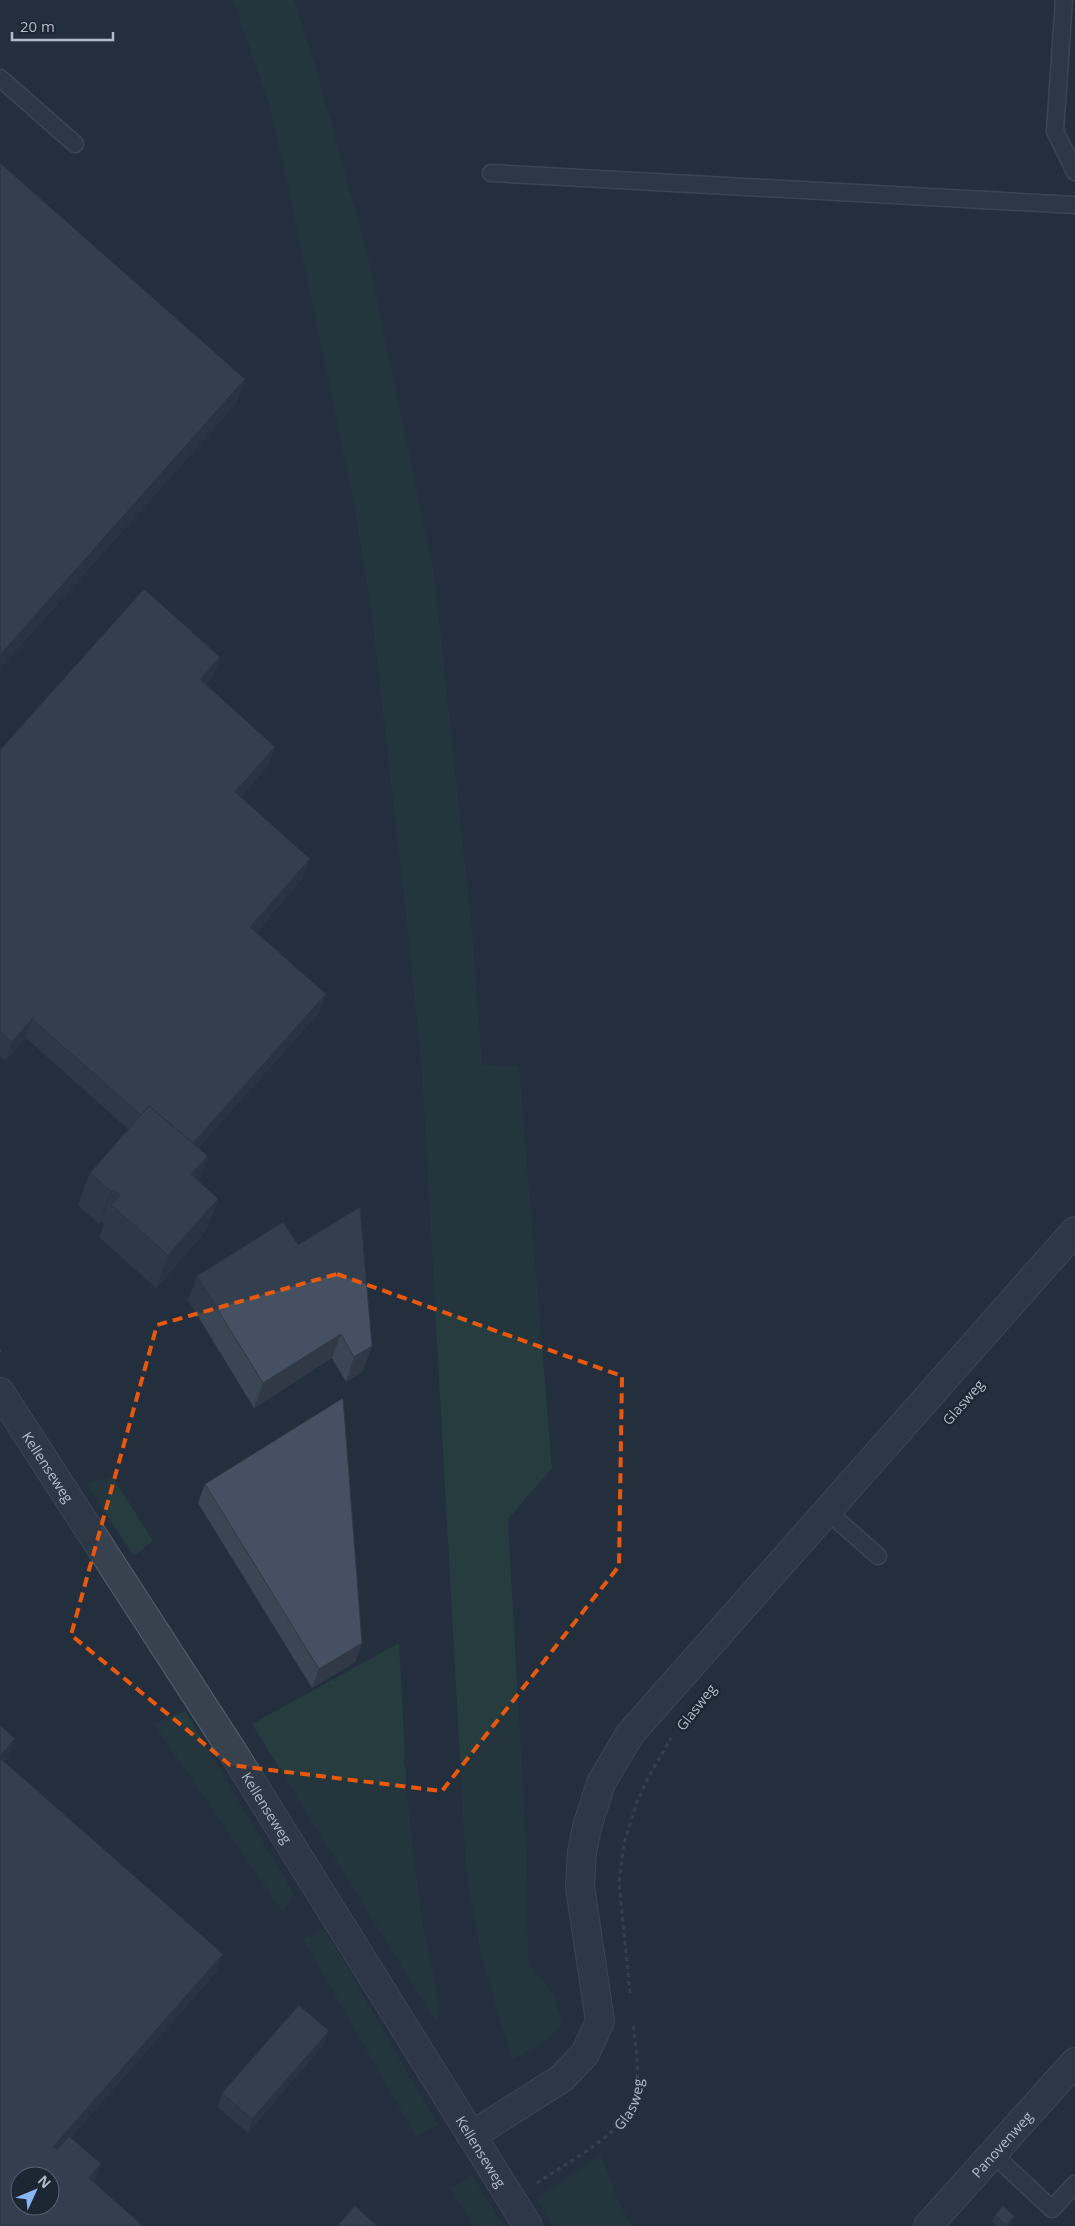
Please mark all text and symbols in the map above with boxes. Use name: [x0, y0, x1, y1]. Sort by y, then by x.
scale bar: [12, 10, 114, 42]
text: 20 m: [20, 16, 55, 36]
street label: Glasweg: [938, 1375, 988, 1429]
street label: Kellenseweg: [18, 1428, 79, 1506]
street label: Glasweg: [672, 1679, 720, 1734]
street label: Kellenseweg: [238, 1768, 297, 1847]
street label: Glasweg: [609, 2078, 647, 2134]
street label: Panovenweg: [967, 2107, 1036, 2181]
street label: Kellenseweg: [452, 2112, 511, 2191]
north arrow: [10, 2166, 60, 2216]
text: N: [34, 2171, 56, 2192]

